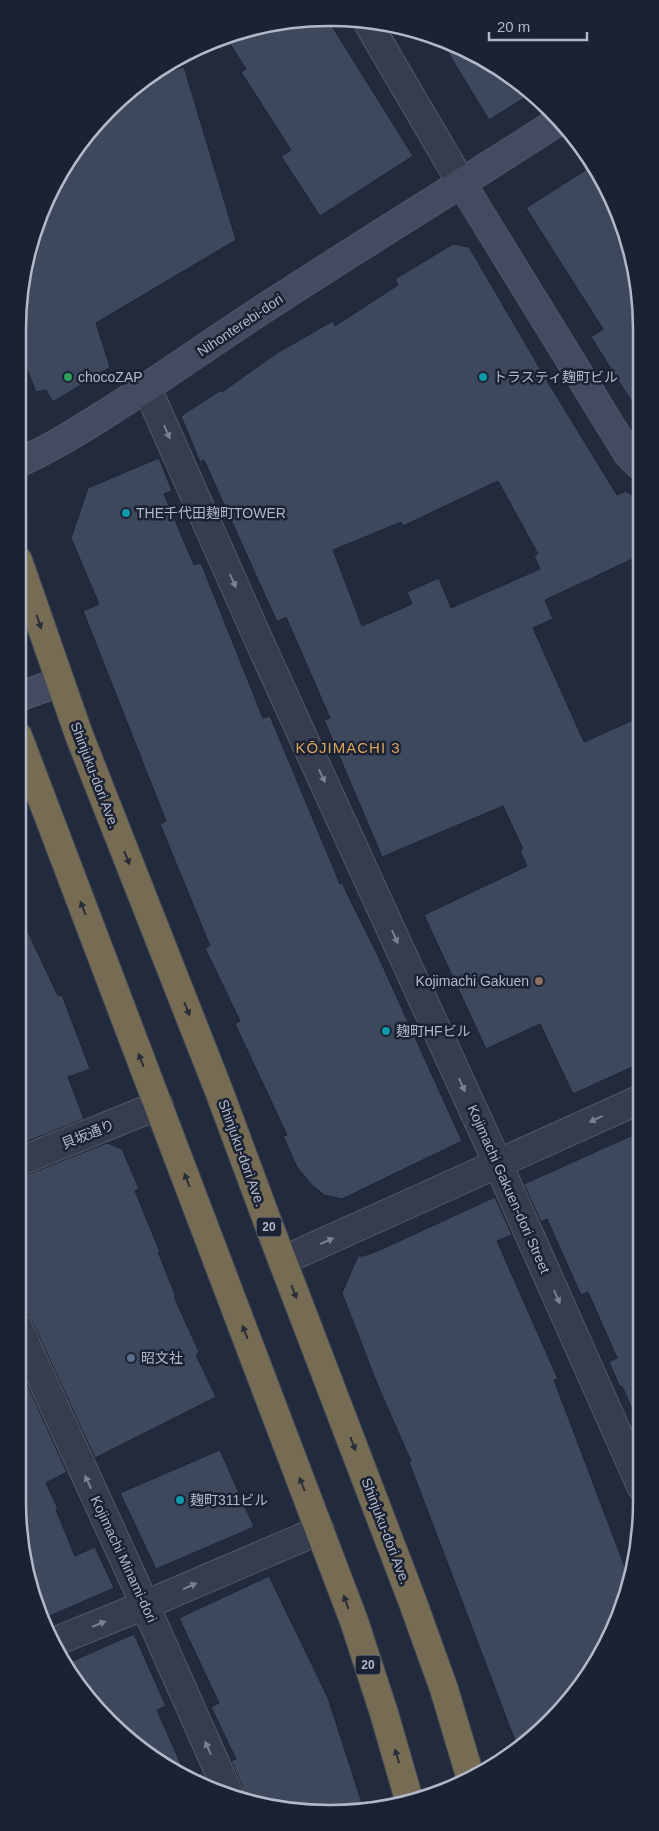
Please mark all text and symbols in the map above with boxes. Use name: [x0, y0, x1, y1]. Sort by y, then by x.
scale bar: [489, 10, 586, 42]
text: 20 m: [497, 18, 530, 35]
street label: Nihonterebi-dori: [194, 291, 286, 359]
place label: chocoZAP: [78, 369, 143, 385]
place label: トラスティ麹町ビル: [493, 369, 618, 385]
marker: chocoZAP: [62, 371, 74, 383]
marker: トラスティ麹町ビル: [477, 371, 489, 383]
one-way arrow: [163, 425, 171, 439]
place label: THE千代田麹町TOWER: [136, 505, 286, 521]
marker: THE千代田麹町TOWER: [120, 507, 132, 519]
one-way arrow: [229, 574, 237, 588]
one-way arrow: [36, 615, 43, 630]
street label: Shinjuku-dori Ave.: [67, 720, 123, 830]
district label: KŌJIMACHI 3: [295, 739, 401, 756]
one-way arrow: [318, 769, 326, 783]
one-way arrow: [124, 851, 132, 865]
one-way arrow: [79, 900, 87, 915]
one-way arrow: [392, 930, 400, 944]
place label: Kojimachi Gakuen: [415, 973, 529, 989]
marker: Kojimachi Gakuen: [533, 975, 545, 987]
one-way arrow: [183, 1002, 191, 1017]
place label: 麹町HFビル: [396, 1023, 471, 1039]
marker: 麹町HFビル: [380, 1025, 392, 1037]
one-way arrow: [137, 1053, 145, 1067]
one-way arrow: [458, 1078, 466, 1092]
street label: Shinjuku-dori Ave.: [215, 1097, 269, 1209]
street label: Kojimachi Gakuen-dori Street: [465, 1102, 554, 1276]
street label: 貝坂通り: [59, 1116, 117, 1152]
one-way arrow: [589, 1116, 603, 1124]
one-way arrow: [183, 1172, 191, 1187]
road number: 20: [256, 1218, 282, 1236]
one-way arrow: [320, 1236, 334, 1244]
one-way arrow: [290, 1285, 298, 1300]
one-way arrow: [553, 1290, 561, 1304]
one-way arrow: [241, 1324, 249, 1339]
place label: 昭文社: [141, 1350, 183, 1366]
marker: 昭文社: [125, 1352, 137, 1364]
one-way arrow: [349, 1437, 357, 1451]
one-way arrow: [84, 1475, 92, 1489]
street label: Shinjuku-dori Ave.: [358, 1476, 414, 1586]
one-way arrow: [298, 1477, 306, 1491]
place label: 麹町311ビル: [190, 1492, 268, 1508]
street label: Kojimachi Minami-dori: [88, 1493, 160, 1625]
marker: 麹町311ビル: [174, 1494, 186, 1506]
one-way arrow: [183, 1581, 197, 1589]
one-way arrow: [342, 1594, 349, 1609]
one-way arrow: [92, 1619, 107, 1627]
road number: 20: [356, 1656, 380, 1674]
one-way arrow: [204, 1741, 212, 1755]
one-way arrow: [392, 1748, 400, 1763]

